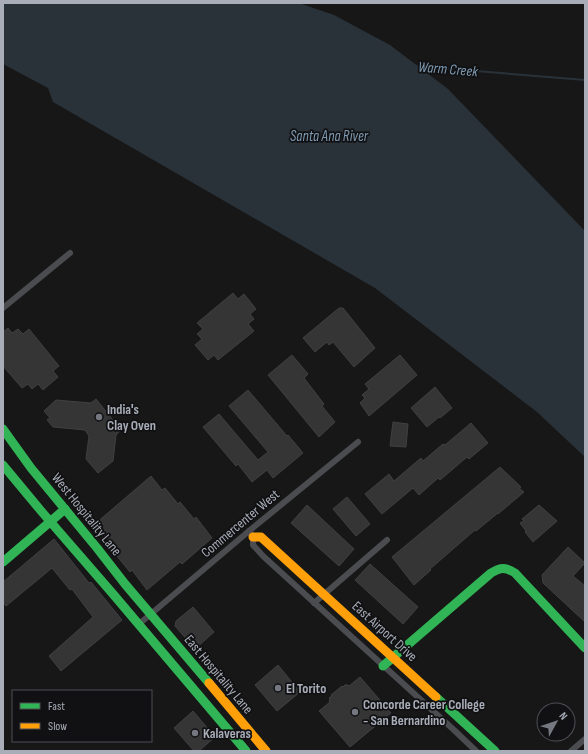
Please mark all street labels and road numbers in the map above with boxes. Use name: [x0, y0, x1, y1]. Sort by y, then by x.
street label: West Hospitality Lane: [48, 469, 125, 559]
street label: Commercenter West: [198, 486, 283, 561]
street label: East Airport Drive: [349, 598, 421, 665]
street label: East Hospitality Lane: [181, 631, 257, 717]

